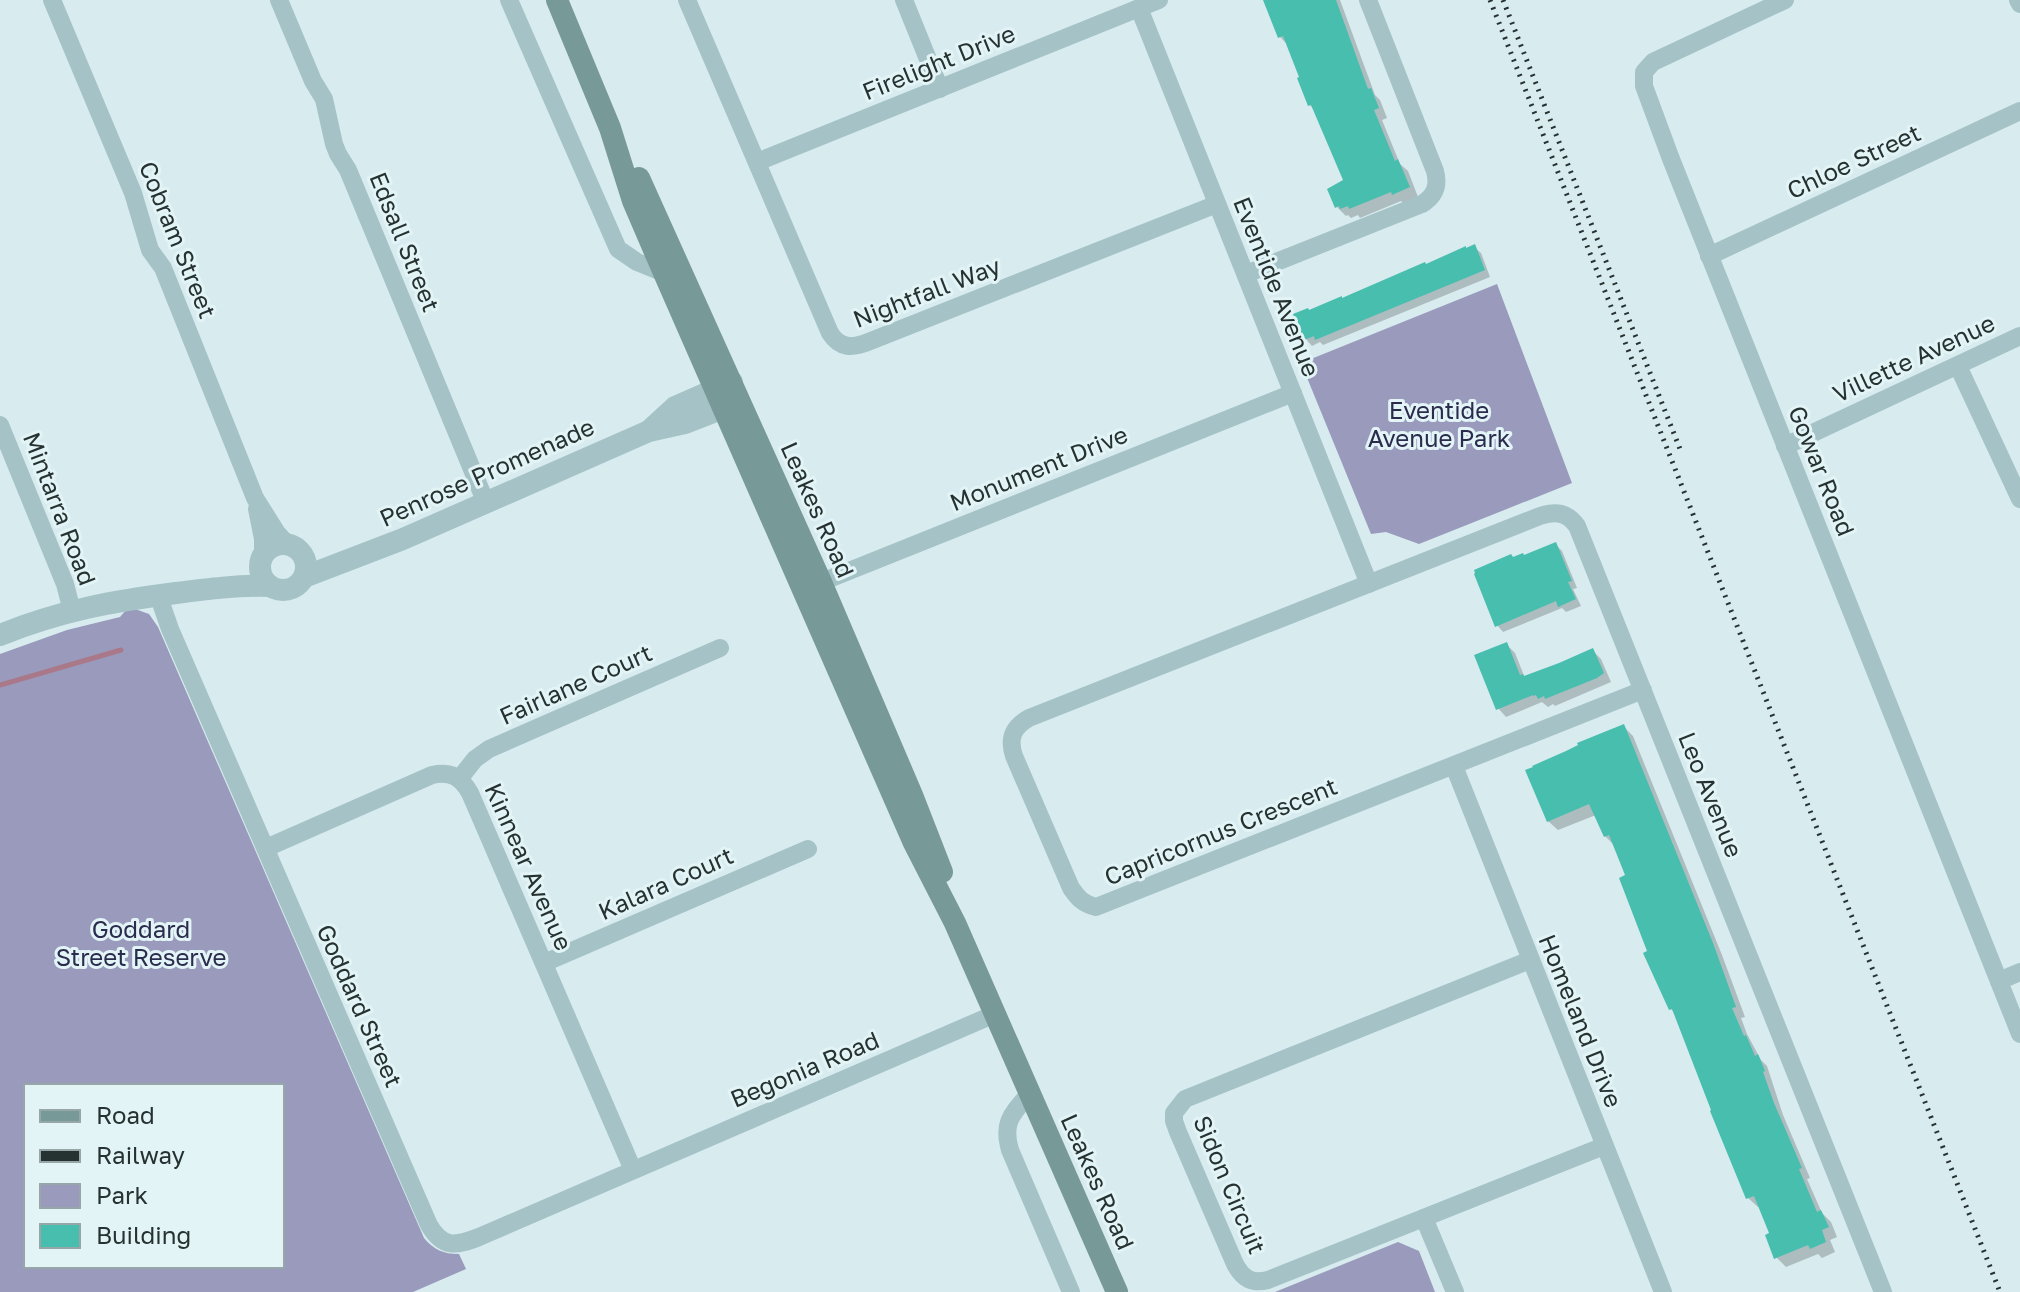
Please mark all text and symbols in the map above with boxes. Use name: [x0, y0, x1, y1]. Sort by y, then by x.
street label: Firelight Drive: [858, 18, 1019, 105]
street label: Chloe Street: [1782, 117, 1925, 204]
street label: Cobram Street: [134, 157, 223, 322]
street label: Edsall Street: [364, 167, 447, 315]
street label: Eventide Avenue: [1228, 192, 1327, 381]
street label: Nightfall Way: [849, 250, 1004, 333]
street label: Villette Avenue: [1828, 307, 1999, 408]
park label: Eventide Avenue Park: [1368, 395, 1510, 452]
street label: Gowar Road: [1783, 401, 1862, 540]
street label: Penrose Promenade: [375, 411, 598, 532]
street label: Monument Drive: [945, 419, 1132, 516]
street label: Mintarra Road: [18, 428, 103, 589]
street label: Leakes Road: [776, 437, 861, 582]
street label: Fairlane Court: [495, 637, 656, 730]
street label: Leo Avenue: [1673, 728, 1750, 861]
street label: Capricornus Crescent: [1100, 771, 1341, 891]
street label: Kinnear Avenue: [480, 778, 579, 955]
street label: Kalara Court: [593, 840, 737, 925]
park label: Goddard Street Reserve: [56, 914, 226, 971]
street label: Goddard Street: [311, 919, 409, 1091]
street label: Homeland Drive: [1533, 930, 1629, 1111]
street label: Begonia Road: [726, 1024, 883, 1113]
legend: [24, 1084, 284, 1268]
text: Road: [96, 1100, 155, 1129]
street label: Leakes Road: [1056, 1109, 1141, 1254]
street label: Sidon Circuit: [1188, 1111, 1272, 1258]
text: Railway: [96, 1140, 185, 1169]
text: Park: [96, 1180, 148, 1209]
text: Building: [96, 1220, 191, 1249]

